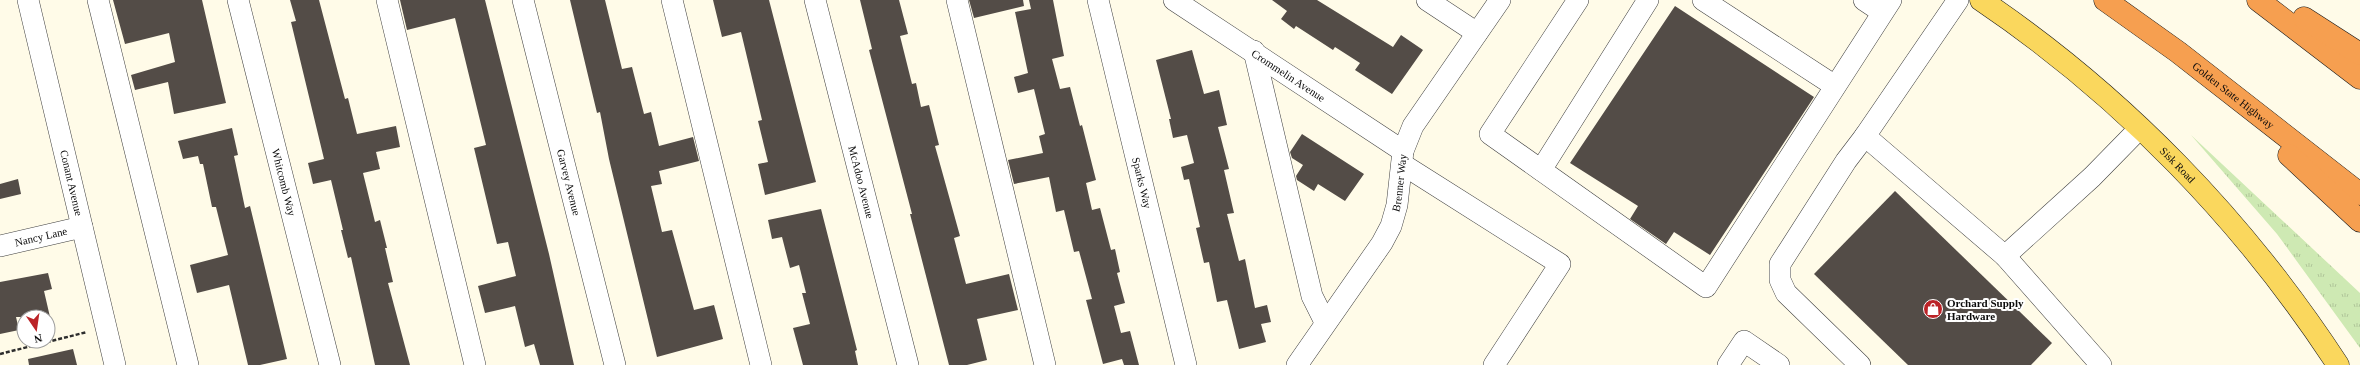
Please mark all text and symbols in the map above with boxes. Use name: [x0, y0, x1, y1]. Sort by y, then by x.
street label: Crommelin Avenue: [1249, 47, 1328, 104]
street label: Golden State Highway: [2190, 60, 2277, 131]
street label: McAdoo Avenue: [846, 145, 876, 220]
street label: Sisk Road: [2158, 145, 2198, 185]
street label: Whitcomb Way: [270, 147, 298, 218]
street label: Garvey Avenue: [555, 148, 583, 217]
street label: Conant Avenue: [58, 149, 85, 217]
street label: Brenner Way: [1389, 153, 1409, 213]
street label: Sparks Way: [1130, 156, 1154, 210]
street label: Nancy Lane: [14, 225, 68, 248]
place label: Orchard Supply Hardware: [1947, 297, 2024, 322]
shop icon: Orchard Supply Hardware: [1922, 298, 1944, 320]
north arrow: [16, 309, 56, 349]
text: N: [33, 332, 43, 345]

